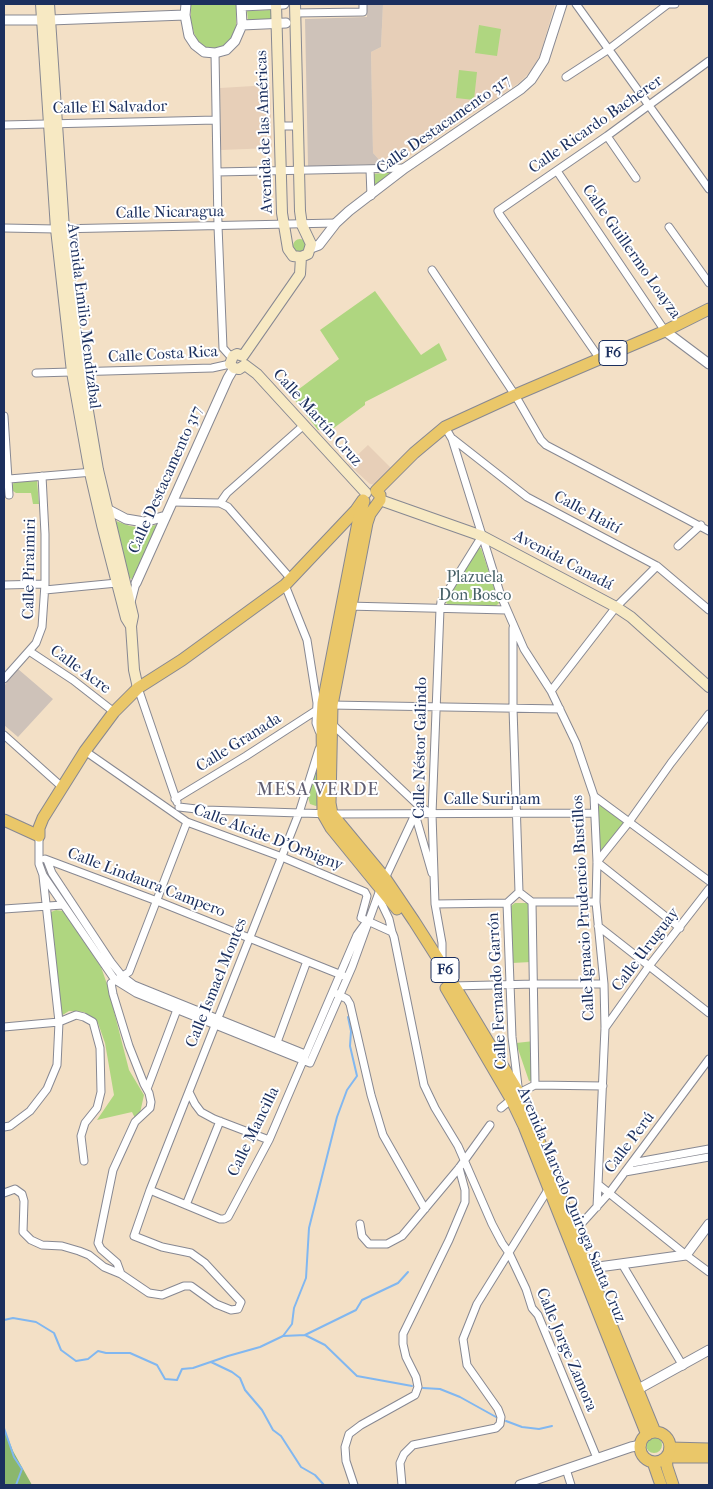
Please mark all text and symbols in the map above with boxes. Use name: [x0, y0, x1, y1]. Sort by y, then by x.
street label: Avenida de las Américas: [253, 50, 277, 214]
street label: Calle Destacamento 317: [373, 71, 515, 179]
street label: Calle Ricardo Bacherer: [525, 72, 667, 178]
street label: Calle El Salvador: [53, 97, 167, 119]
street label: Calle Guillermo Loayza: [577, 181, 685, 323]
street label: Calle Nicaragua: [115, 202, 225, 224]
street label: Avenida Emilio Mendizábal: [62, 222, 104, 410]
road number: F6: [599, 340, 627, 366]
street label: Calle Costa Rica: [107, 343, 219, 367]
street label: Calle Martín Cruz: [268, 365, 366, 471]
street label: Calle Destacamento 317: [125, 403, 207, 557]
street label: Calle Haití: [550, 487, 624, 539]
street label: Calle Piraimiri: [20, 518, 40, 620]
street label: Avenida Canadá: [510, 527, 616, 595]
park label: Plazuela Don Bosco: [439, 568, 511, 606]
street label: Calle Acre: [46, 642, 114, 698]
street label: Calle Néstor Galindo: [410, 677, 432, 819]
street label: Calle Granada: [193, 709, 285, 777]
district label: MESA VERDE: [255, 780, 381, 802]
street label: Calle Surinam: [443, 790, 541, 810]
street label: Calle Ignacio Prudencio Bustillos: [568, 795, 600, 1021]
street label: Calle Alcide D'Orbigny: [190, 801, 346, 875]
street label: Calle Lindaura Campero: [64, 844, 228, 922]
street label: Calle Uruguay: [608, 904, 684, 996]
street label: Calle Fernando Garrón: [484, 912, 512, 1070]
street label: Calle Ismael Montes: [182, 915, 252, 1051]
road number: F6: [431, 958, 459, 982]
street label: Calle Mancilla: [224, 1084, 284, 1180]
street label: Avenida Marcelo Quiroga Santa Cruz: [513, 1084, 629, 1326]
street label: Calle Perú: [601, 1109, 659, 1177]
street label: Calle Jorge Zamora: [531, 1285, 601, 1415]

